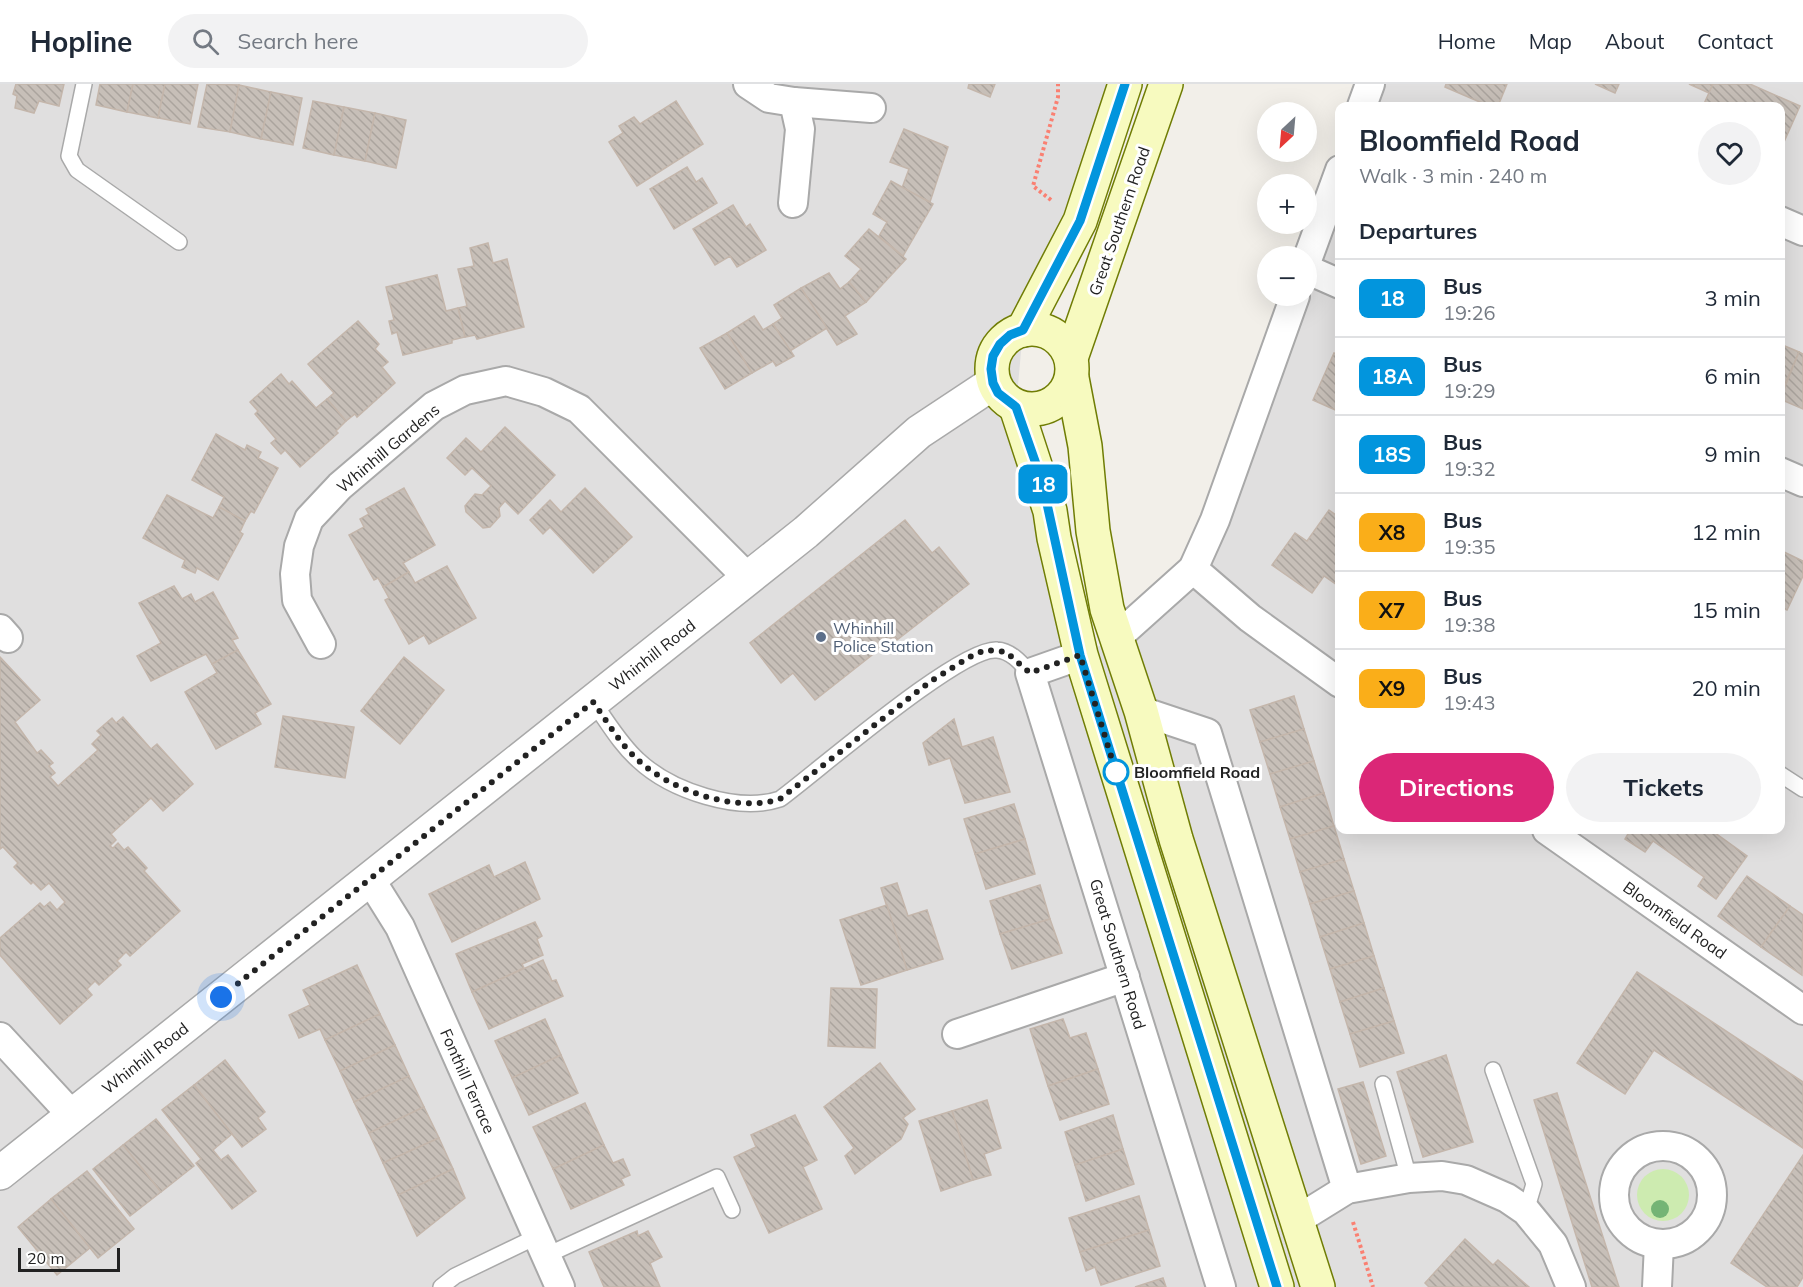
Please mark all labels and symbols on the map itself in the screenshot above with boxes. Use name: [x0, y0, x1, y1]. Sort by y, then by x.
north arrow: [1257, 102, 1317, 162]
street label: Great Southern Road: [1084, 144, 1154, 298]
street label: Whinhill Gardens: [333, 399, 443, 497]
line badge: 18: [1016, 464, 1070, 504]
street label: Whinhill Road: [605, 615, 699, 695]
place label: Whinhill Police Station: [833, 618, 934, 656]
marker: Whinhill Police Station: [814, 630, 828, 644]
marker: Bloomfield Road: [1103, 759, 1129, 785]
place label: Bloomfield Road: [1134, 762, 1260, 782]
street label: Great Southern Road: [1086, 876, 1150, 1032]
street label: Bloomfield Road: [1619, 877, 1731, 963]
your location: [206, 982, 236, 1012]
street label: Whinhill Road: [98, 1018, 192, 1098]
street label: Fonthill Terrace: [436, 1026, 500, 1136]
scale bar: [18, 1245, 120, 1272]

